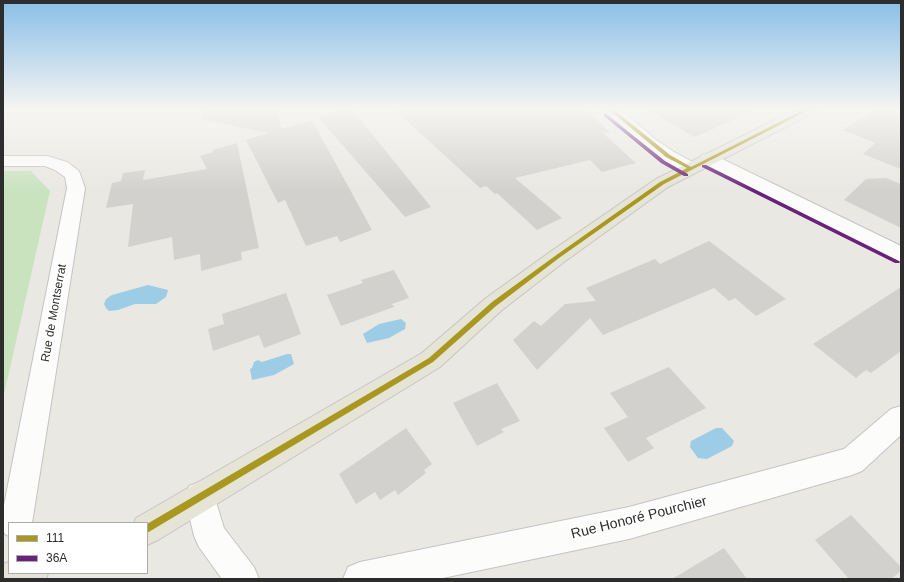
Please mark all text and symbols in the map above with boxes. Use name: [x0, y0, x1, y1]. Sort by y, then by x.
street label: Rue de Montserrat: [38, 263, 70, 363]
street label: Rue Honoré Pourchier: [569, 493, 709, 543]
legend: [8, 522, 148, 574]
text: 111: [46, 531, 64, 545]
text: 36A: [46, 551, 67, 565]

